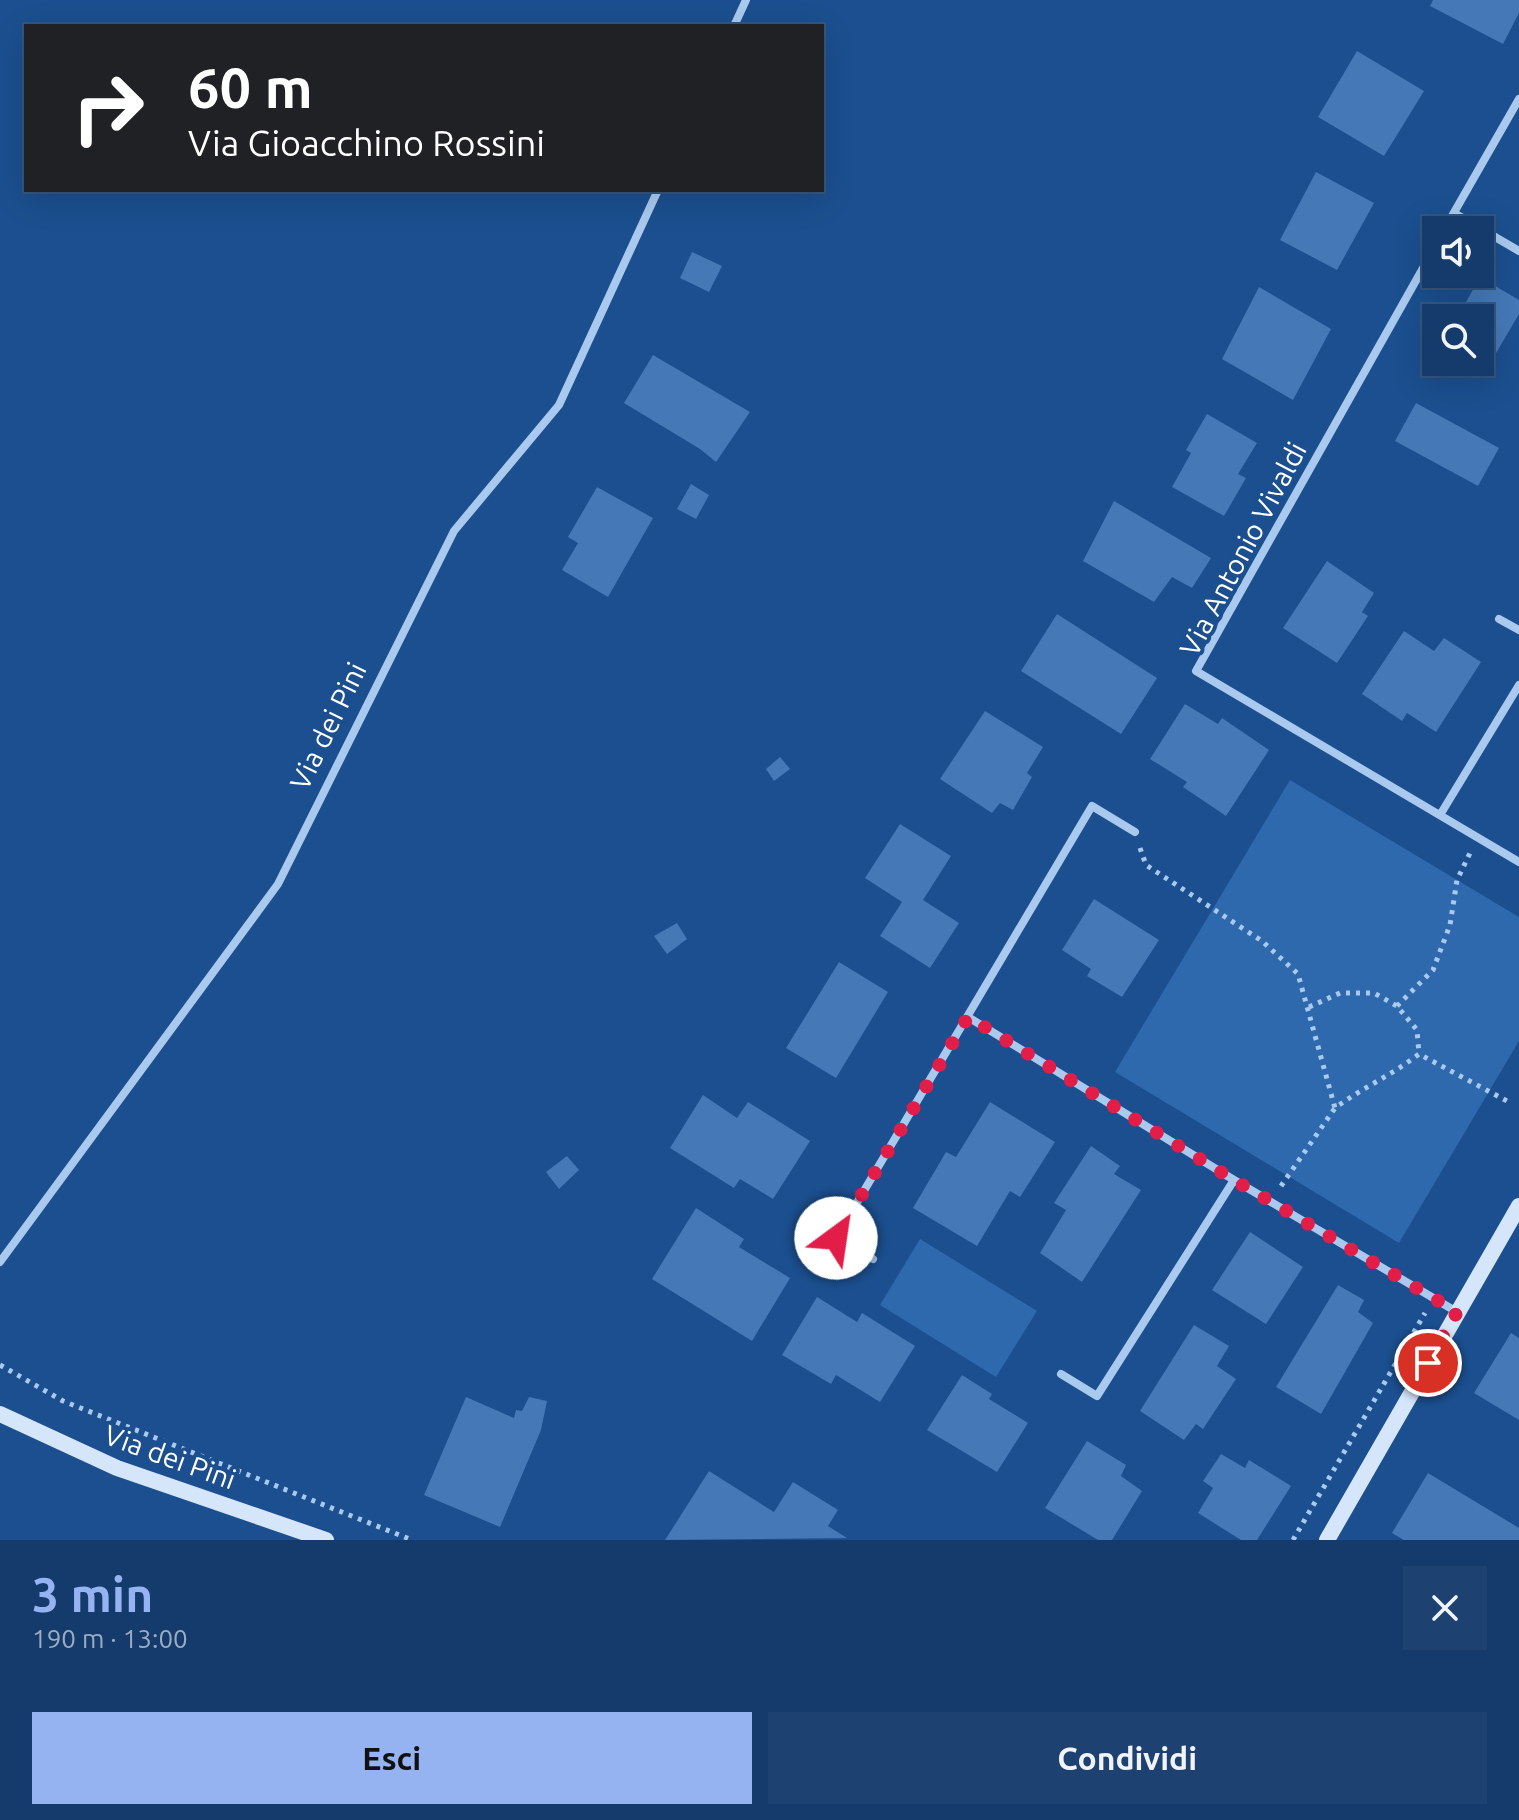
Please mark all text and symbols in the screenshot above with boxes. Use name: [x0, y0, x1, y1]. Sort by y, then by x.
icon: right: [56, 56, 160, 160]
text: 60 m: [188, 56, 313, 119]
text: Via Gioacchino Rossini: [188, 122, 545, 163]
map controls: [1422, 216, 1494, 376]
button: sound: [1422, 216, 1494, 288]
button: search: [1422, 304, 1494, 376]
street label: Via Antonio Vivaldi: [1173, 437, 1312, 661]
street label: Via dei Pini: [283, 657, 372, 794]
position arrow: [794, 1196, 878, 1280]
pin: [1394, 1329, 1462, 1397]
icon: arrive: [1406, 1341, 1450, 1385]
street label: Via dei Pini: [100, 1418, 240, 1495]
button: close: [1403, 1566, 1487, 1650]
text: 3 min: [32, 1567, 153, 1621]
text: 190 m · 13:00: [32, 1624, 188, 1653]
button: Esci: [32, 1712, 752, 1804]
button: Condividi: [768, 1712, 1487, 1804]

